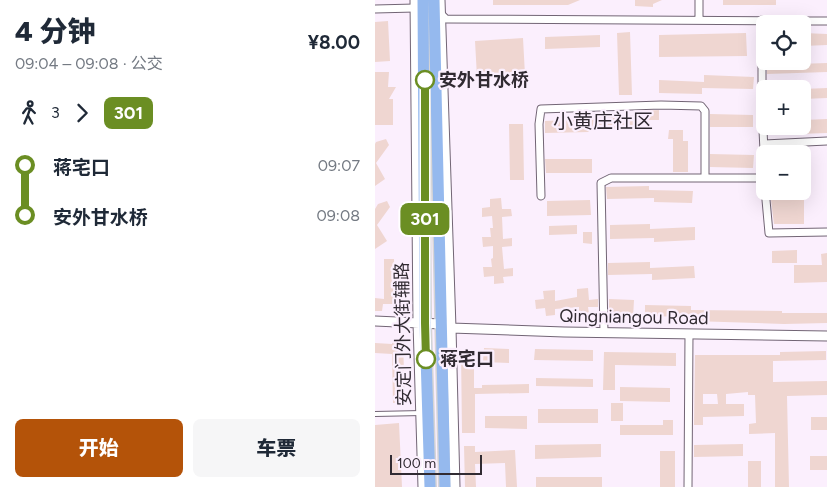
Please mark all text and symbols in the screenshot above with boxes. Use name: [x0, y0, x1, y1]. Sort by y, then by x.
text: 4 分钟: [15, 14, 95, 48]
map controls: [756, 15, 811, 200]
button: locate: [756, 15, 811, 70]
text: ¥8.00: [308, 31, 360, 54]
text: 09:04 – 09:08 · 公交: [15, 54, 163, 73]
place label: 安外甘水桥: [439, 69, 529, 91]
marker: 安外甘水桥: [415, 70, 435, 90]
button: +: [756, 80, 811, 135]
icon: walk: [15, 99, 43, 127]
icon: forward: [68, 99, 96, 127]
text: 301: [114, 102, 143, 124]
text: 3: [51, 103, 60, 122]
district label: 小黄庄社区: [553, 109, 653, 133]
button: −: [756, 145, 811, 200]
text: 蒋宅口: [53, 156, 110, 179]
text: 09:07: [318, 156, 360, 175]
line badge: 301: [396, 203, 454, 235]
text: 安外甘水桥: [53, 206, 148, 229]
text: 09:08: [317, 206, 360, 225]
text: 301: [410, 208, 440, 230]
street label: 安定门外大街辅路: [391, 262, 415, 406]
street label: Qingniangou Road: [559, 305, 709, 329]
place label: 蒋宅口: [440, 348, 494, 370]
marker: 蒋宅口: [416, 349, 436, 369]
button: 开始: [15, 419, 183, 477]
button: 车票: [193, 419, 360, 477]
scale bar: [390, 452, 483, 475]
text: 100 m: [397, 455, 436, 472]

